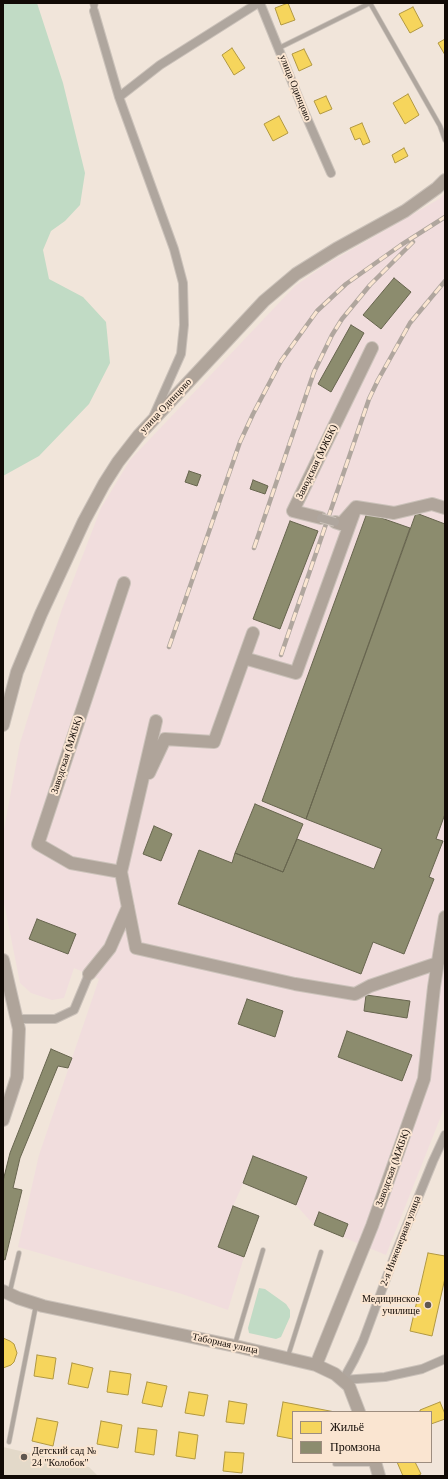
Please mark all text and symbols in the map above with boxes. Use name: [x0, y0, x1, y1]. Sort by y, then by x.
street label: улица Одинцово: [276, 53, 314, 123]
street label: улица Одинцово: [138, 376, 194, 436]
street label: Заводская (МЖБК): [294, 423, 340, 501]
street label: Заводская (МЖБК): [49, 714, 85, 796]
street label: Заводская (МЖБК): [373, 1128, 413, 1208]
street label: 2-я Инженерная улица: [378, 1194, 424, 1288]
place label: Медицинское училище: [362, 1293, 420, 1316]
marker: Медицинское училище: [423, 1300, 433, 1310]
street label: Таборная улица: [191, 1331, 259, 1357]
legend: [292, 1411, 432, 1463]
text: Жильё: [330, 1420, 364, 1434]
text: Промзона: [330, 1440, 380, 1454]
place label: Детский сад № 24 "Колобок": [32, 1445, 97, 1468]
marker: Детский сад № 24 "Колобок": [19, 1452, 29, 1462]

